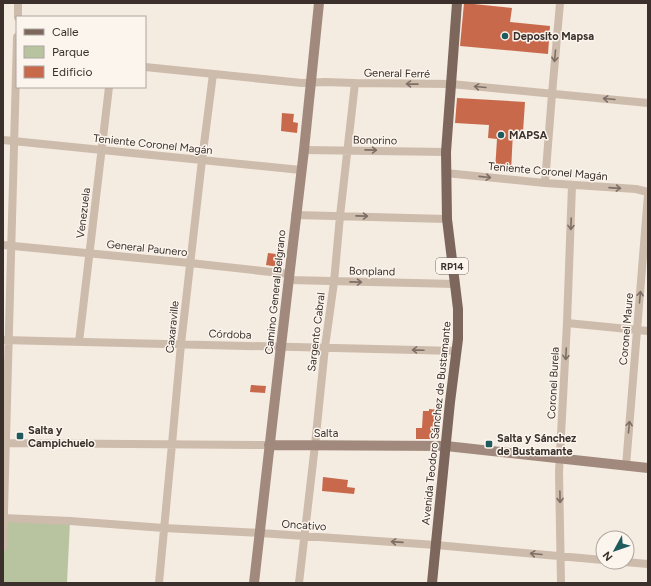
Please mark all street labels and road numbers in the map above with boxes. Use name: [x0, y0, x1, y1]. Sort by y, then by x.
street label: General Ferré: [364, 66, 430, 81]
street label: Teniente Coronel Magán: [93, 132, 213, 157]
street label: Bonorino: [353, 134, 397, 147]
street label: Teniente Coronel Magán: [488, 160, 608, 183]
street label: Venezuela: [74, 187, 93, 239]
street label: Camino General Belgrano: [262, 229, 289, 355]
street label: General Paunero: [106, 238, 188, 259]
road number: RP14: [436, 258, 468, 274]
street label: Bonpland: [349, 265, 395, 278]
street label: Sargento Cabral: [305, 292, 328, 372]
street label: Coronel Maure: [617, 292, 636, 366]
street label: Caxaraville: [163, 300, 182, 354]
street label: Avenida Teodoro Sánchez de Bustamante: [419, 321, 454, 525]
street label: Córdoba: [208, 327, 252, 342]
street label: Coronel Burela: [545, 347, 562, 419]
street label: Salta: [314, 427, 338, 440]
street label: Oncativo: [281, 517, 327, 534]

